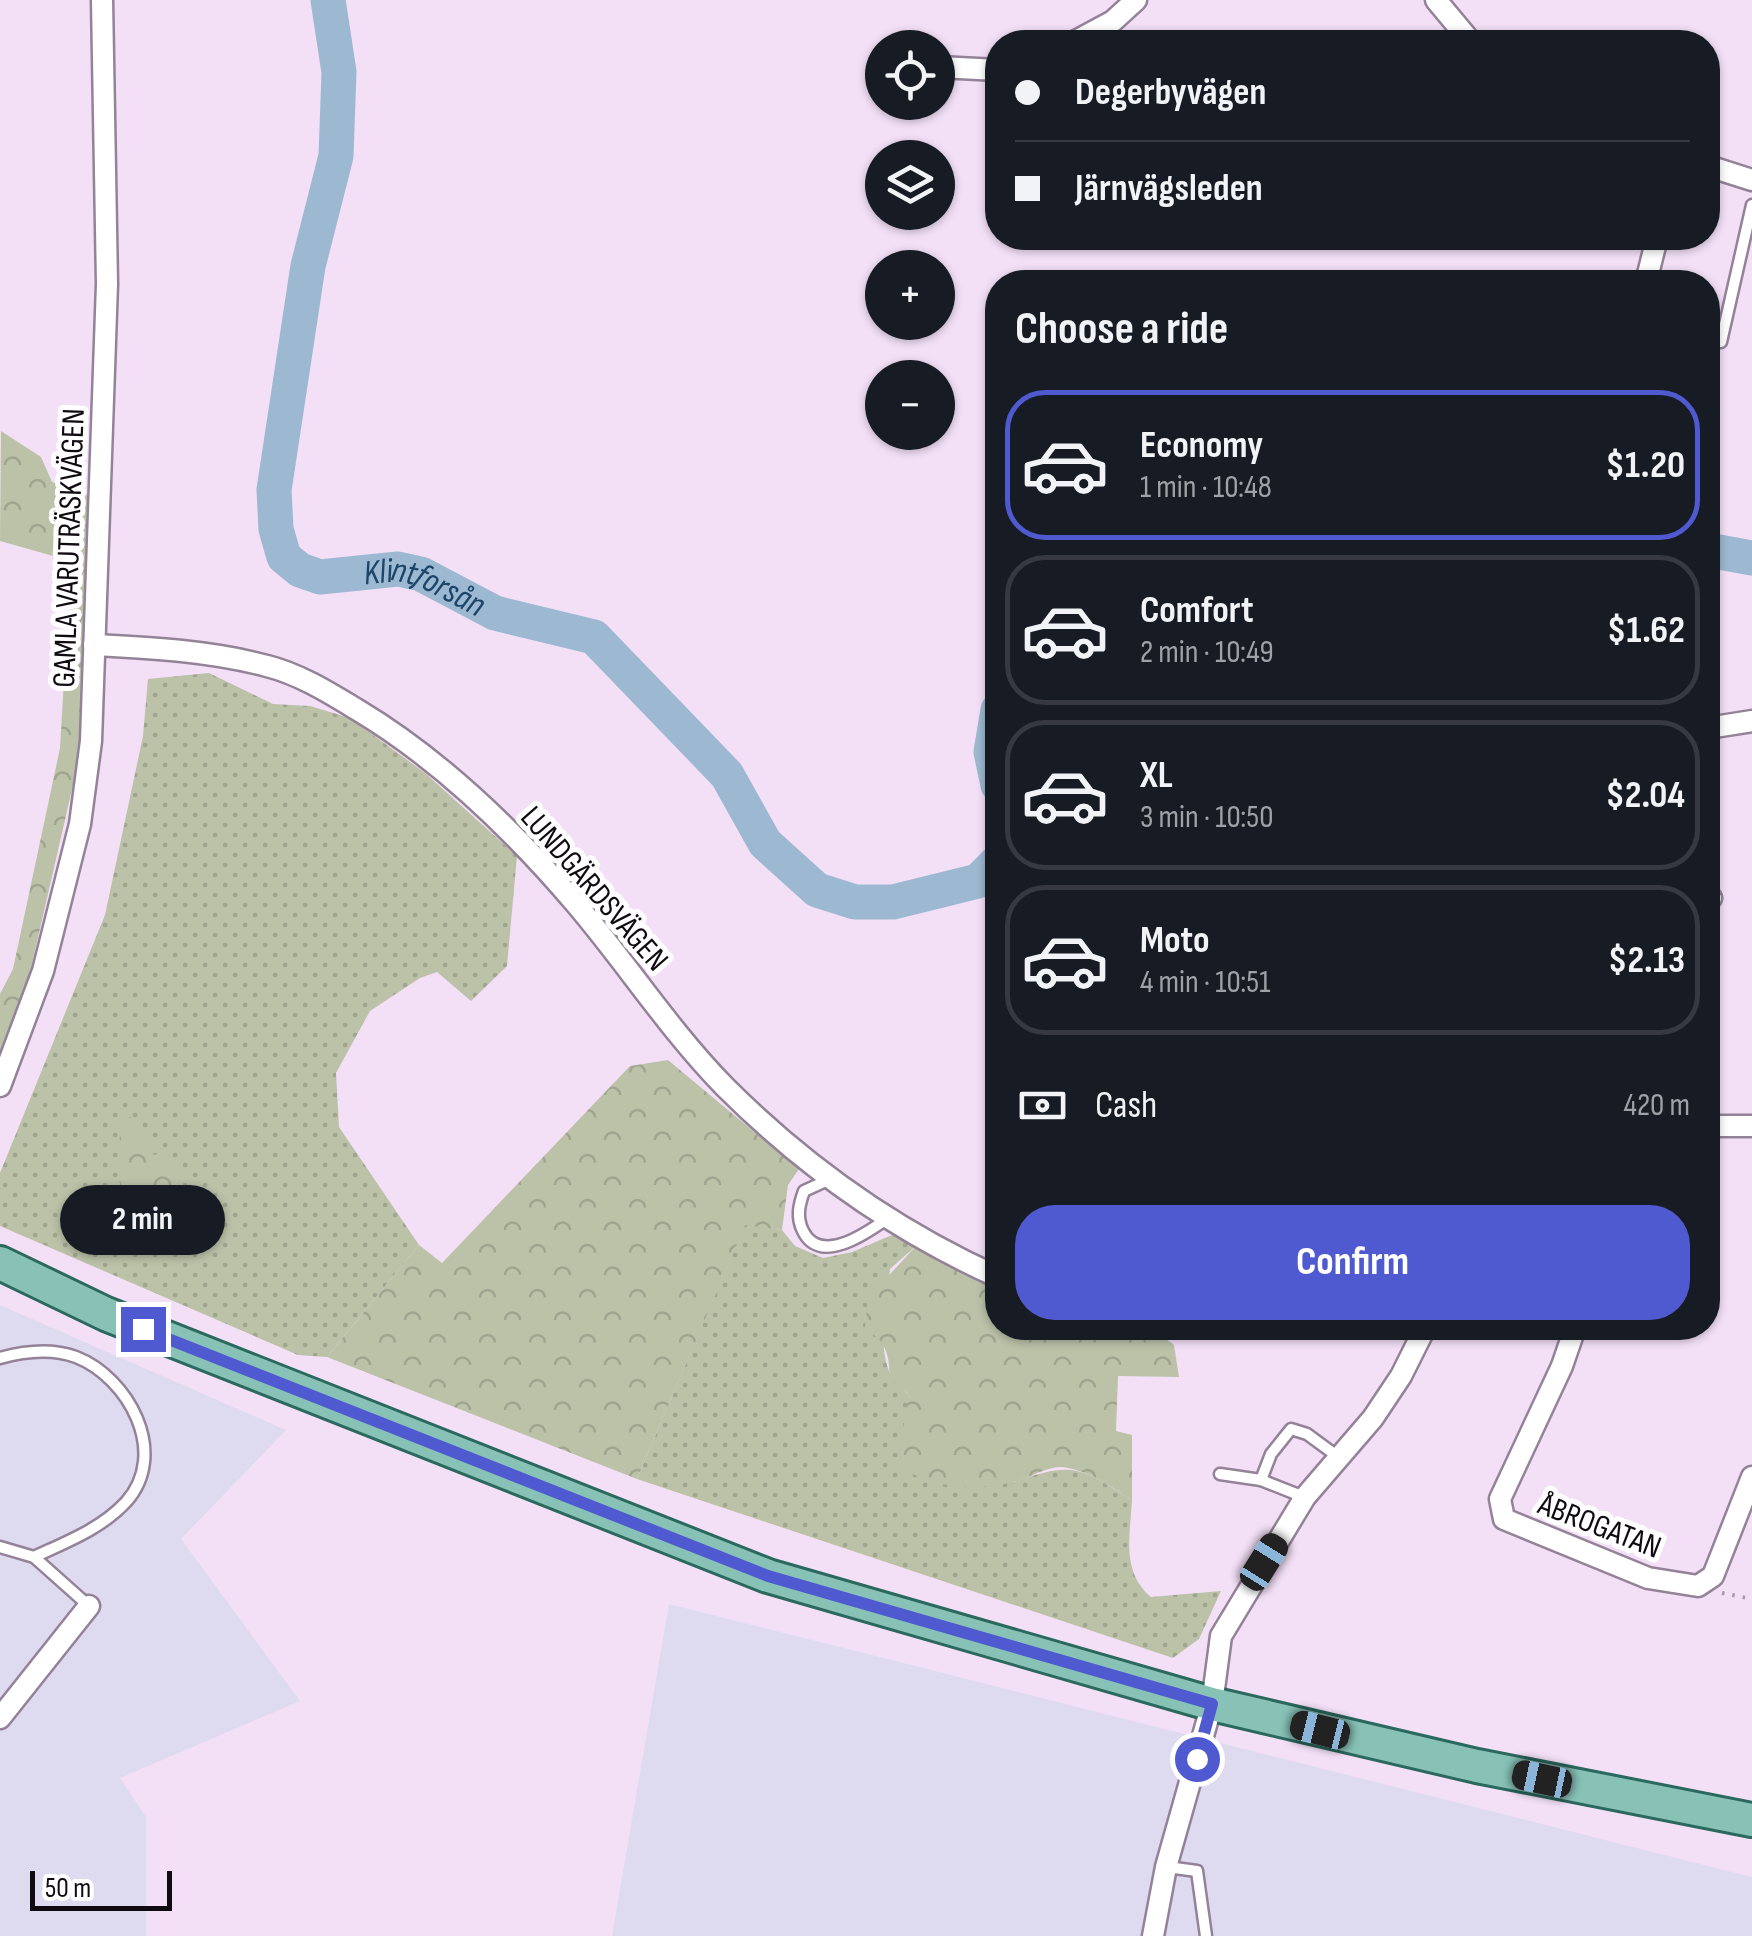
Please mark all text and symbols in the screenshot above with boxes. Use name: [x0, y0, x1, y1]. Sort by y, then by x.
map controls: [865, 30, 955, 450]
button: locate: [865, 30, 955, 120]
text: Degerbyvägen: [1075, 70, 1266, 115]
button: layers: [865, 140, 955, 230]
text: Järnvägsleden: [1075, 166, 1263, 211]
button: +: [865, 250, 955, 340]
text: Choose a ride: [1015, 302, 1228, 357]
button: −: [865, 360, 955, 450]
street label: GAMLA VARUTRÄSKVÄGEN: [45, 408, 94, 688]
icon: car: [1020, 420, 1110, 510]
text: Economy: [1140, 423, 1263, 468]
text: $1.20: [1606, 443, 1685, 488]
text: 1 min · 10:48: [1140, 468, 1272, 507]
water label: Klintforsån: [361, 548, 493, 627]
icon: car: [1020, 585, 1110, 675]
text: Comfort: [1140, 588, 1254, 633]
text: $1.62: [1607, 608, 1685, 653]
text: 2 min · 10:49: [1140, 633, 1274, 672]
icon: car: [1020, 750, 1110, 840]
text: XL: [1140, 753, 1173, 798]
text: $2.04: [1605, 773, 1685, 818]
text: 3 min · 10:50: [1140, 798, 1273, 837]
street label: LUNDGÄRDSVÄGEN: [512, 799, 676, 979]
icon: car: [1020, 915, 1110, 1005]
text: Moto: [1140, 918, 1210, 963]
text: $2.13: [1608, 938, 1685, 983]
text: 4 min · 10:51: [1140, 963, 1270, 1002]
icon: cash: [1015, 1078, 1070, 1133]
text: Cash: [1095, 1083, 1157, 1128]
text: 420 m: [1623, 1086, 1690, 1125]
callout: 2 min: [61, 1184, 226, 1254]
text: 2 min: [112, 1200, 173, 1239]
button: Confirm: [1015, 1205, 1690, 1320]
route end: [121, 1307, 166, 1352]
street label: ÅBROGATAN: [1532, 1485, 1666, 1568]
car: [1235, 1529, 1293, 1595]
car: [1287, 1708, 1353, 1752]
route start: [1175, 1737, 1220, 1782]
car: [1510, 1758, 1574, 1800]
scale bar: [30, 1866, 172, 1910]
text: 50 m: [45, 1872, 91, 1905]

